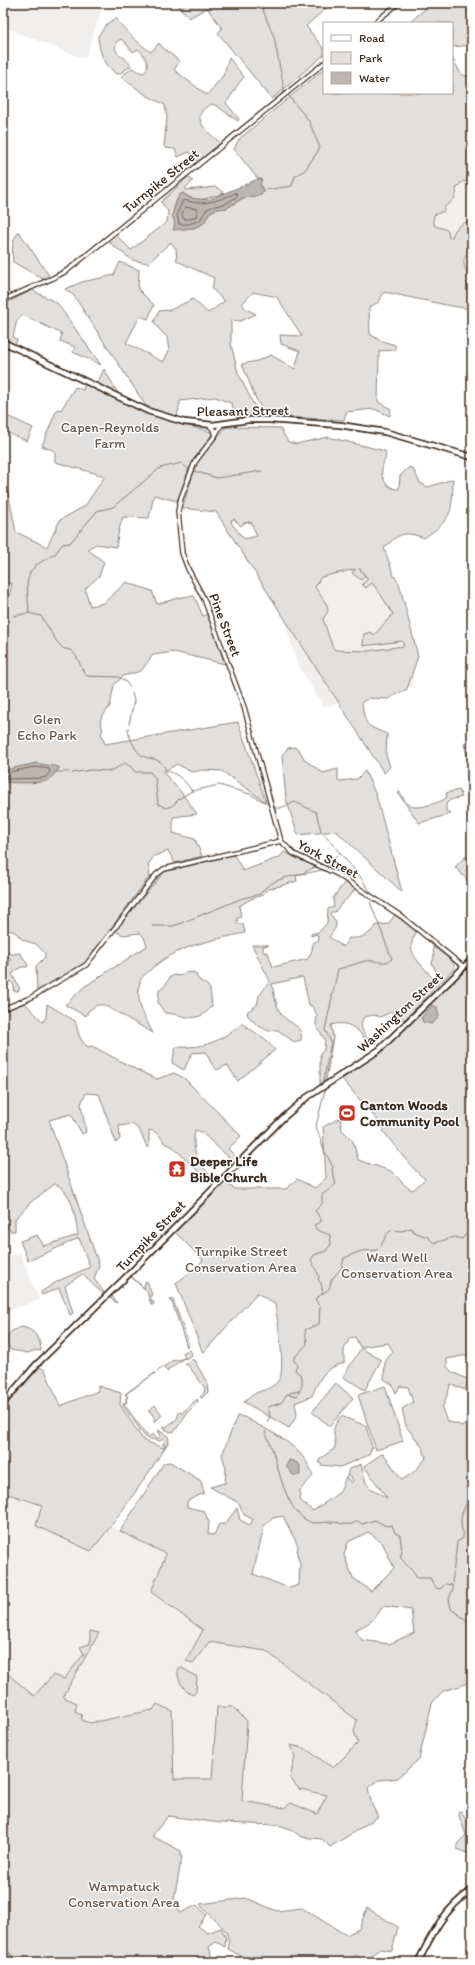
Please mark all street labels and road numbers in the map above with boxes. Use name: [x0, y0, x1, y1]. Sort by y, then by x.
street label: Turnpike Street: [120, 145, 202, 217]
street label: Pleasant Street: [197, 402, 289, 420]
street label: Pine Street: [205, 591, 245, 659]
street label: York Street: [294, 836, 362, 882]
street label: Washington Street: [354, 968, 446, 1056]
street label: Turnpike Street: [113, 1197, 189, 1275]

